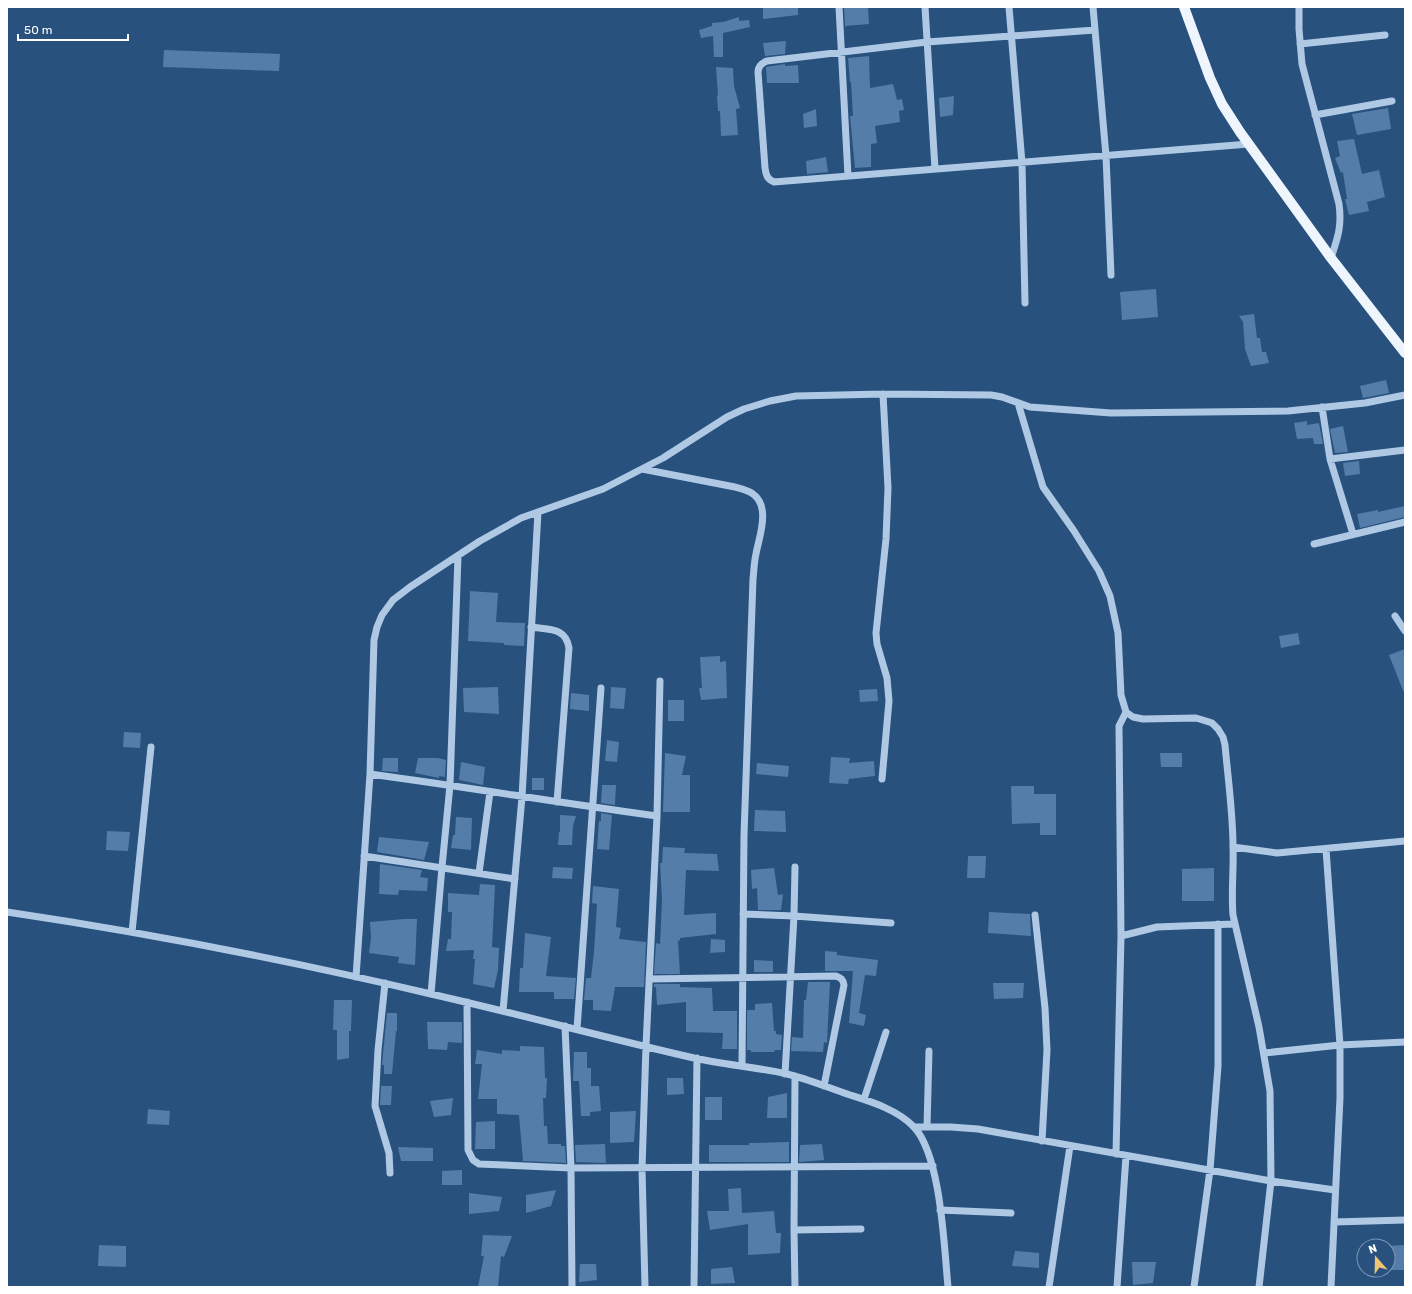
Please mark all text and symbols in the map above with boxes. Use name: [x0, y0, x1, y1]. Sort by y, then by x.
scale bar: [18, 16, 128, 42]
text: 50 m: [24, 23, 52, 37]
north arrow: [1356, 1238, 1396, 1278]
text: N: [1367, 1242, 1379, 1257]

